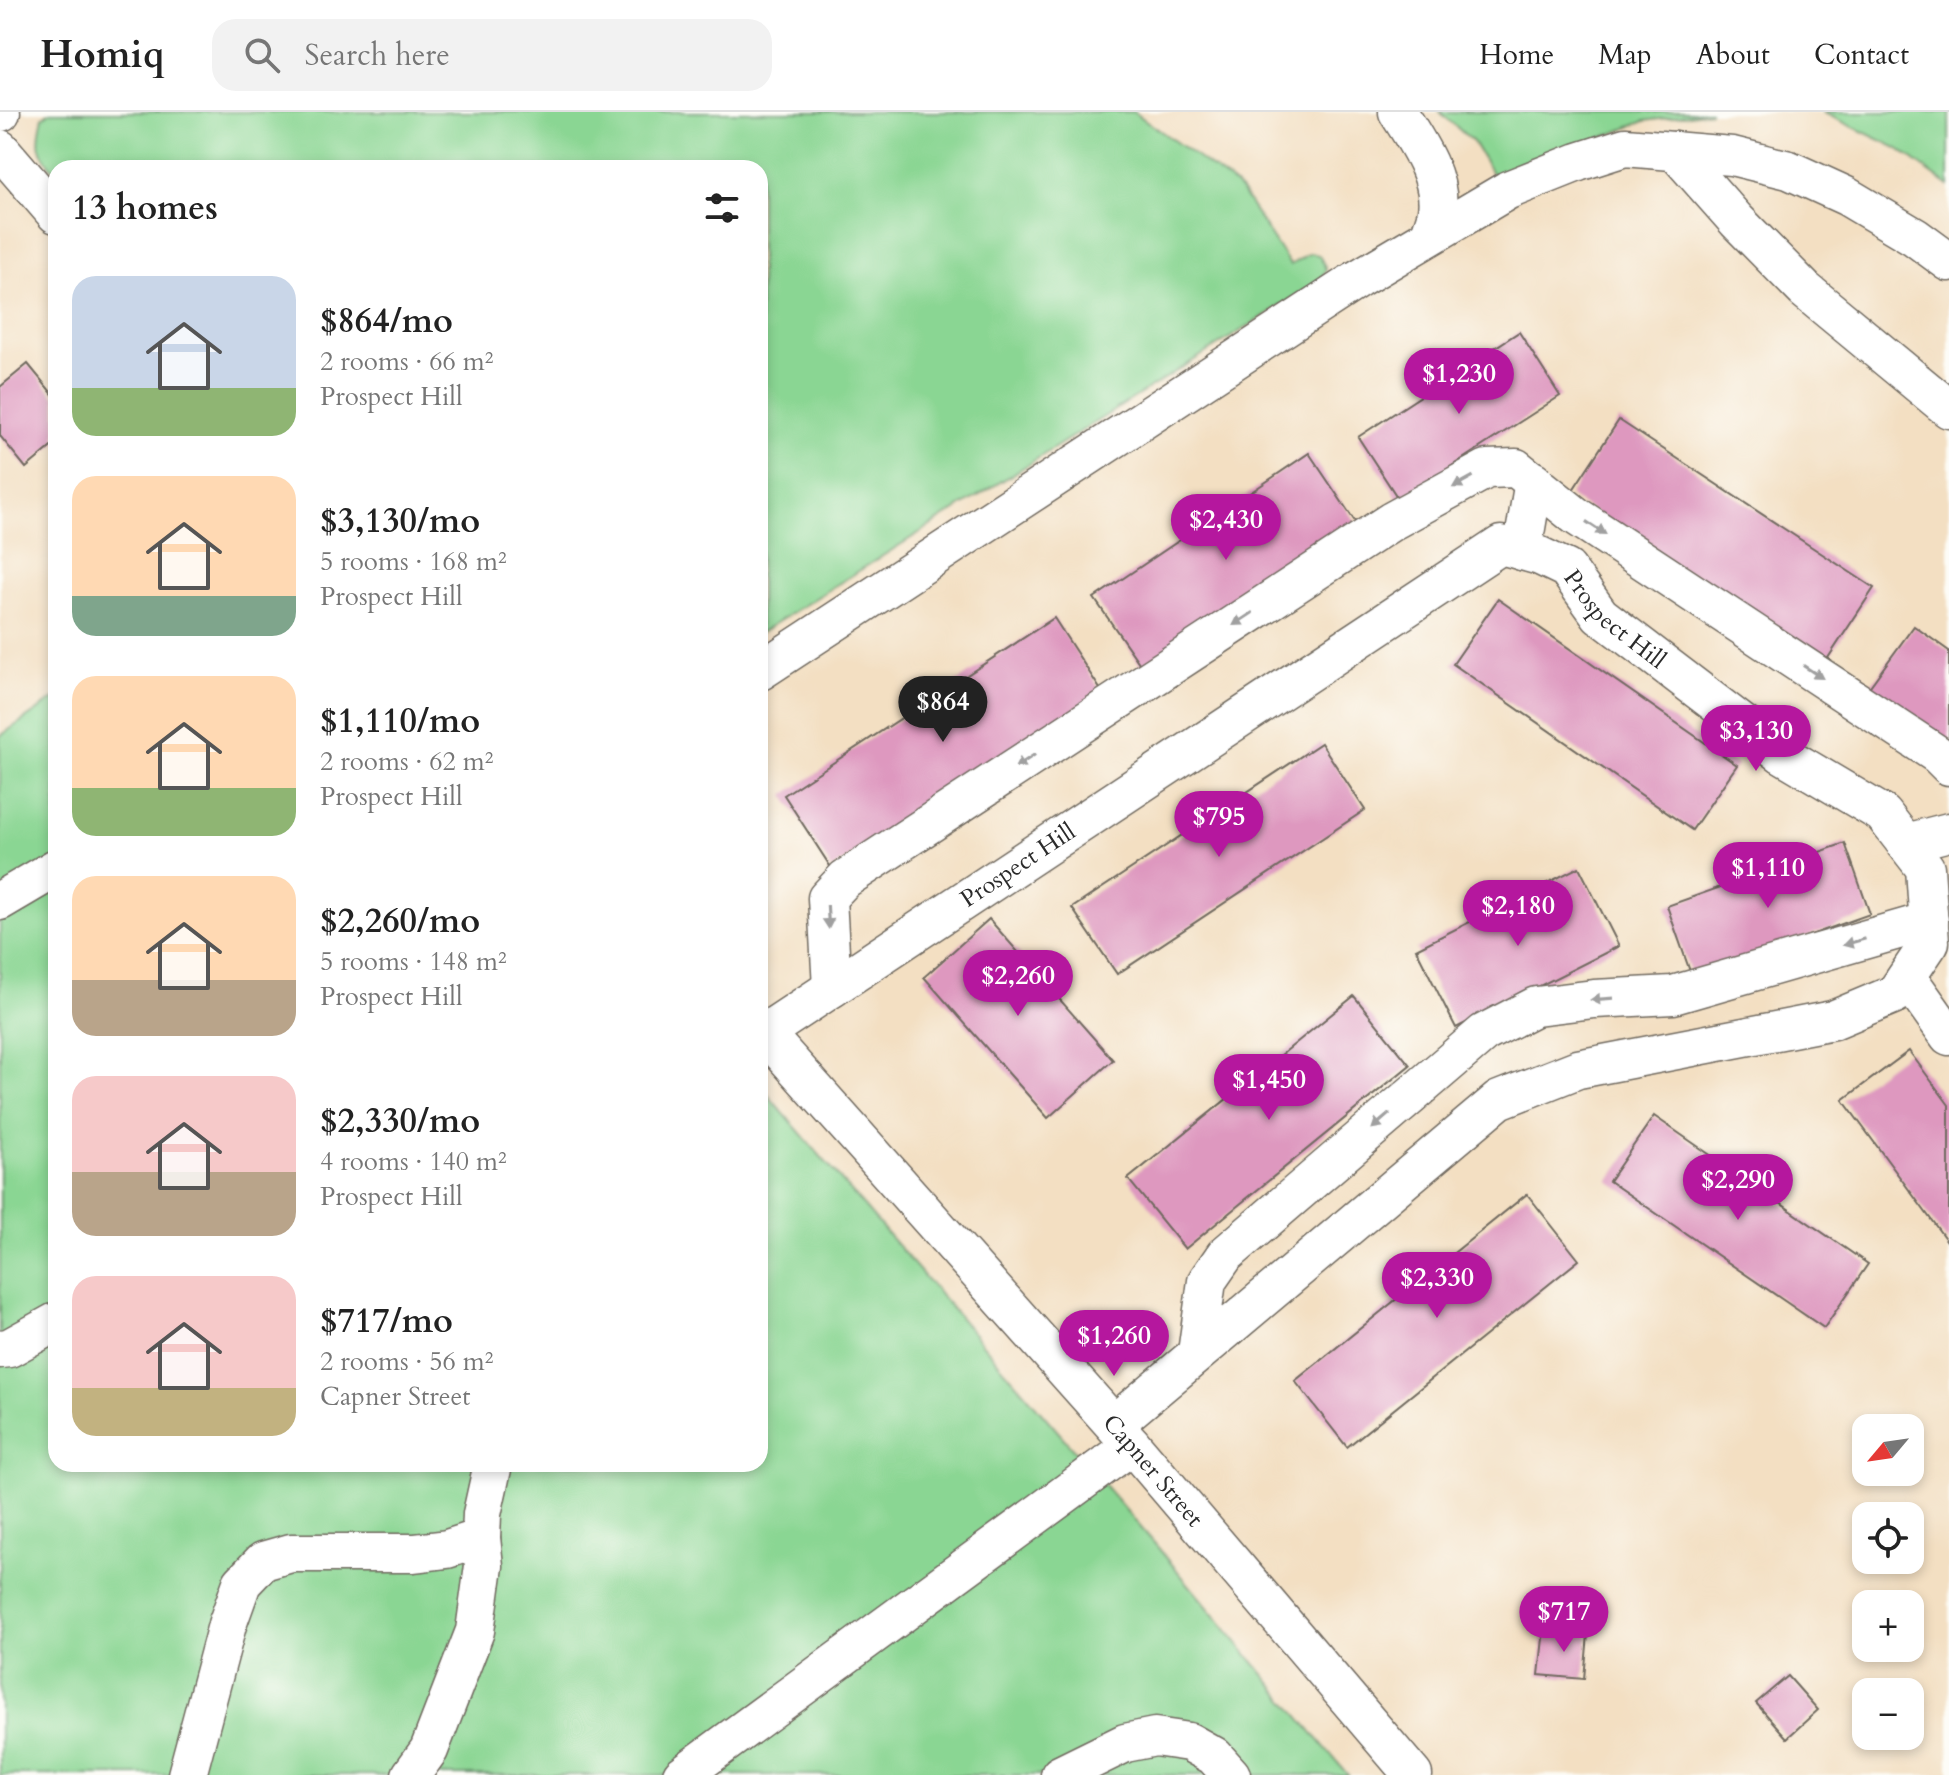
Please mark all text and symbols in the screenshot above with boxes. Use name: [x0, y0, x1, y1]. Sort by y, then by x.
search box: [212, 19, 772, 91]
text: Homiq: [40, 29, 164, 81]
icon: search: [240, 33, 284, 77]
text: Search here: [304, 35, 450, 76]
text: Home: [1479, 36, 1554, 74]
text: Map: [1598, 36, 1652, 74]
text: About: [1696, 36, 1770, 74]
text: Contact: [1814, 36, 1909, 74]
text: 13 homes: [72, 185, 218, 231]
icon: filters: [700, 186, 744, 230]
text: $864/mo: [320, 298, 453, 344]
icon: home: [136, 308, 232, 404]
text: 2 rooms · 66 m²: [320, 344, 493, 379]
pin: $1,230: [1394, 348, 1524, 416]
text: $1,230: [1422, 356, 1496, 391]
text: Prospect Hill: [320, 379, 463, 414]
one-way arrow: [1452, 475, 1475, 489]
pin: $2,430: [1161, 494, 1291, 562]
text: $3,130/mo: [320, 498, 480, 544]
text: $2,430: [1189, 502, 1263, 537]
icon: home: [136, 508, 232, 604]
one-way arrow: [1585, 521, 1606, 536]
text: 5 rooms · 168 m²: [320, 544, 507, 579]
street label: Prospect Hill: [1556, 563, 1673, 676]
text: Prospect Hill: [320, 579, 463, 614]
one-way arrow: [1232, 611, 1253, 626]
one-way arrow: [1802, 664, 1823, 679]
pin: $864: [896, 676, 990, 744]
text: $864: [916, 684, 970, 719]
text: $1,110/mo: [320, 698, 480, 744]
pin: $3,130: [1691, 705, 1821, 773]
icon: home: [136, 708, 232, 804]
text: $3,130: [1719, 713, 1793, 748]
text: 2 rooms · 62 m²: [320, 744, 493, 779]
one-way arrow: [1014, 753, 1035, 768]
text: Prospect Hill: [320, 779, 463, 814]
pin: $795: [1172, 791, 1266, 859]
text: $795: [1192, 799, 1246, 834]
street label: Prospect Hill: [954, 815, 1082, 915]
pin: $1,110: [1703, 842, 1833, 910]
text: $1,110: [1731, 850, 1805, 885]
pin: $2,180: [1453, 880, 1583, 948]
text: $2,180: [1481, 888, 1555, 923]
text: $2,260/mo: [320, 898, 480, 944]
one-way arrow: [821, 905, 834, 930]
icon: home: [136, 908, 232, 1004]
one-way arrow: [1842, 936, 1866, 949]
text: 5 rooms · 148 m²: [320, 944, 507, 979]
pin: $2,260: [953, 950, 1083, 1018]
text: $2,260: [981, 958, 1055, 993]
text: Prospect Hill: [320, 979, 463, 1014]
one-way arrow: [1589, 993, 1614, 1006]
pin: $1,450: [1204, 1054, 1334, 1122]
text: $1,450: [1232, 1062, 1306, 1097]
text: $2,330/mo: [320, 1098, 480, 1144]
icon: home: [136, 1108, 232, 1204]
one-way arrow: [1372, 1112, 1392, 1129]
text: 4 rooms · 140 m²: [320, 1144, 507, 1179]
pin: $2,290: [1673, 1154, 1803, 1222]
text: $2,290: [1701, 1162, 1775, 1197]
text: Prospect Hill: [320, 1179, 463, 1214]
pin: $2,330: [1372, 1252, 1502, 1320]
text: $2,330: [1400, 1260, 1474, 1295]
text: $717/mo: [320, 1298, 453, 1344]
icon: home: [136, 1308, 232, 1404]
pin: $1,260: [1049, 1310, 1179, 1378]
text: $1,260: [1077, 1318, 1151, 1353]
text: 2 rooms · 56 m²: [320, 1344, 493, 1379]
text: Capner Street: [320, 1379, 471, 1414]
street label: Capner Street: [1095, 1407, 1211, 1534]
north arrow: [1852, 1414, 1924, 1486]
map controls: [1852, 1414, 1924, 1750]
button: locate: [1852, 1502, 1924, 1574]
pin: $717: [1517, 1586, 1611, 1654]
button: +: [1852, 1590, 1924, 1662]
text: $717: [1537, 1594, 1591, 1629]
button: −: [1852, 1678, 1924, 1750]

